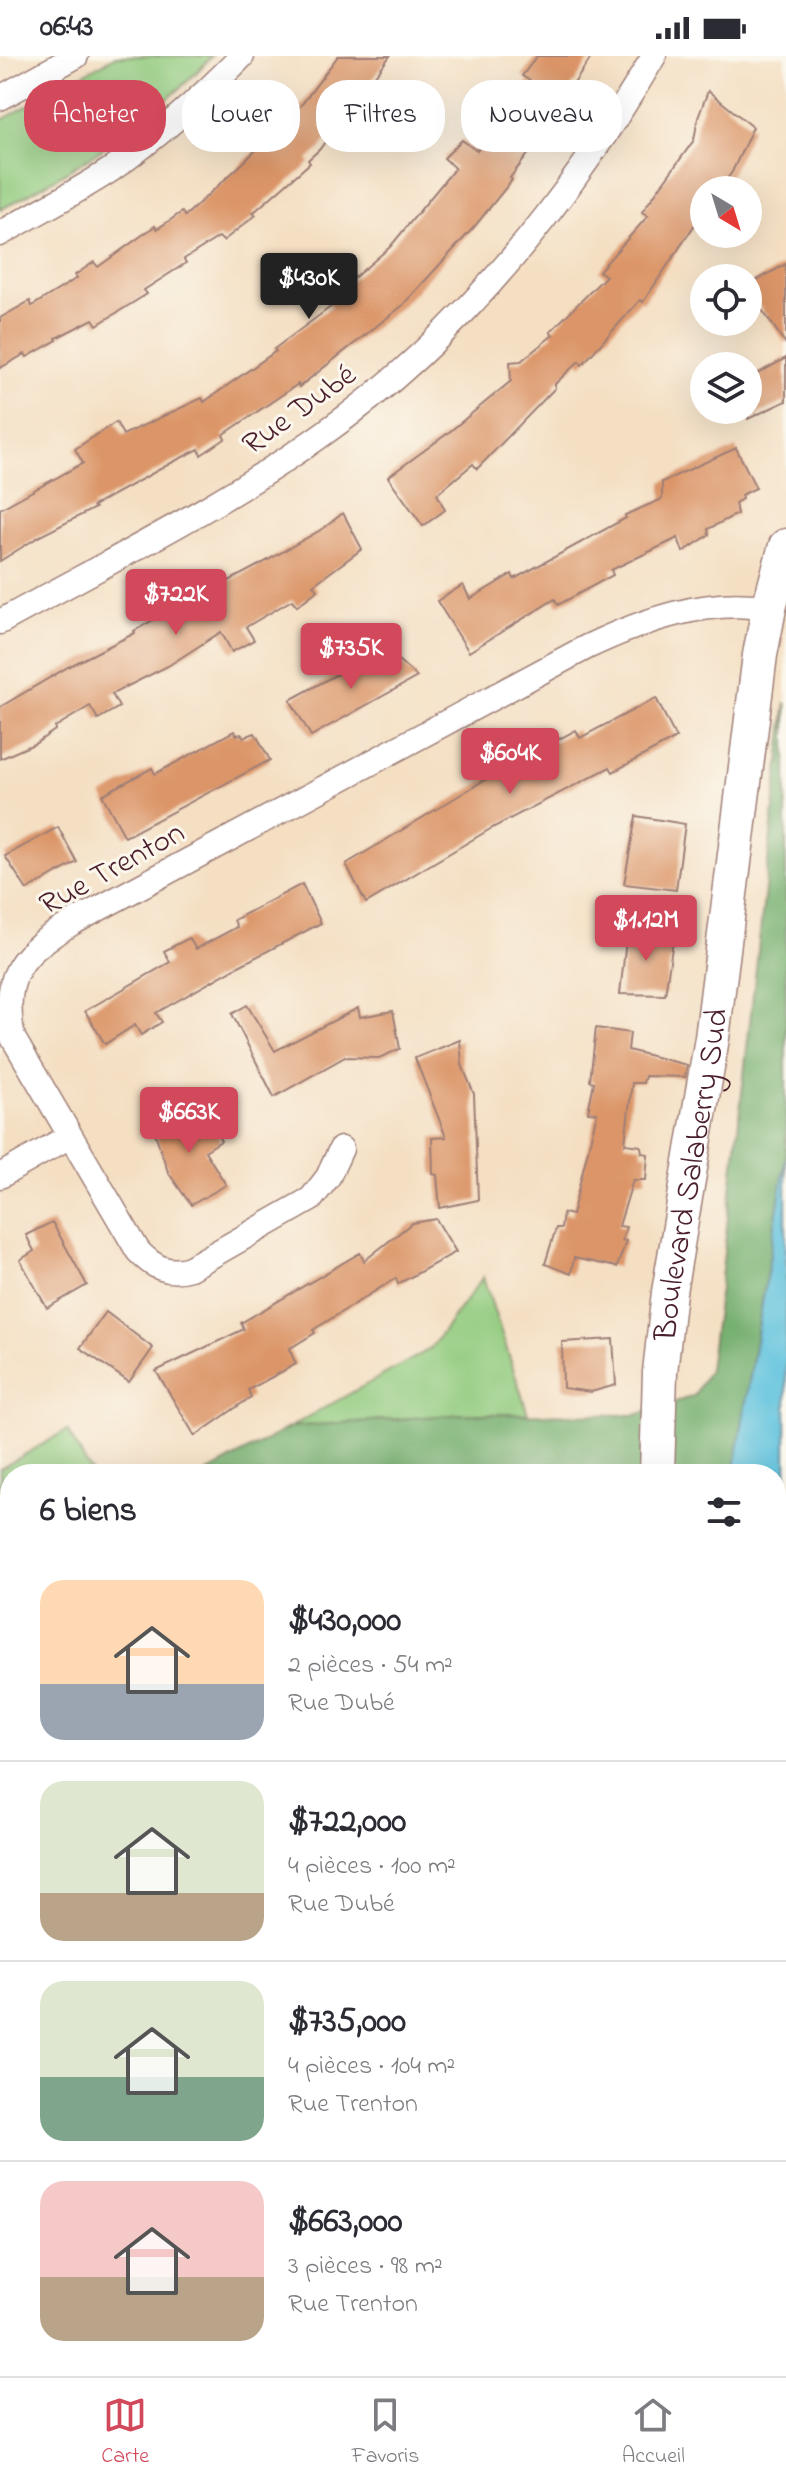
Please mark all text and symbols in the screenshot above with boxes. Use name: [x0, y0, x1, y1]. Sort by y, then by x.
text: 06:43: [40, 6, 93, 50]
chip: Acheter: [24, 80, 166, 152]
chip: Louer: [182, 80, 300, 152]
chip: Filtres: [316, 80, 445, 152]
chip: Nouveau: [461, 80, 622, 152]
north arrow: [690, 176, 762, 248]
map controls: [690, 176, 762, 424]
pin: $430K: [253, 253, 365, 321]
text: $430K: [278, 260, 340, 298]
button: locate: [690, 264, 762, 336]
button: layers: [690, 352, 762, 424]
street label: Rue Dubé: [233, 353, 367, 468]
pin: $722K: [120, 569, 232, 637]
text: $722K: [144, 576, 208, 614]
pin: $735K: [295, 623, 407, 691]
text: $735K: [319, 630, 383, 668]
pin: $604K: [454, 728, 566, 796]
text: $604K: [479, 735, 541, 773]
street label: Rue Trenton: [31, 811, 194, 929]
pin: $1.12M: [581, 895, 711, 963]
text: $1.12M: [613, 902, 679, 940]
street label: Boulevard Salaberry Sud: [644, 1006, 742, 1344]
pin: $663K: [133, 1087, 245, 1155]
text: $663K: [158, 1094, 220, 1132]
text: 6 biens: [40, 1487, 137, 1537]
icon: filters: [702, 1490, 746, 1534]
text: $430,000: [288, 1597, 401, 1647]
icon: home: [104, 1612, 200, 1708]
text: 2 pièces · 54 m²: [288, 1647, 453, 1685]
text: Rue Dubé: [288, 1685, 395, 1723]
text: $722,000: [288, 1798, 406, 1848]
icon: home: [104, 1813, 200, 1909]
text: 4 pièces · 100 m²: [288, 1848, 456, 1886]
text: Rue Dubé: [288, 1886, 395, 1924]
text: $735,000: [288, 1998, 406, 2048]
icon: home: [104, 2013, 200, 2109]
text: 4 pièces · 104 m²: [288, 2048, 455, 2086]
text: Rue Trenton: [288, 2086, 418, 2124]
text: $663,000: [288, 2198, 402, 2248]
icon: home: [104, 2213, 200, 2309]
text: 3 pièces · 98 m²: [288, 2248, 443, 2286]
text: Rue Trenton: [288, 2286, 418, 2324]
tab: Carte: [101, 2393, 149, 2473]
tab: Favoris: [351, 2393, 419, 2473]
tab: Accueil: [622, 2393, 685, 2473]

